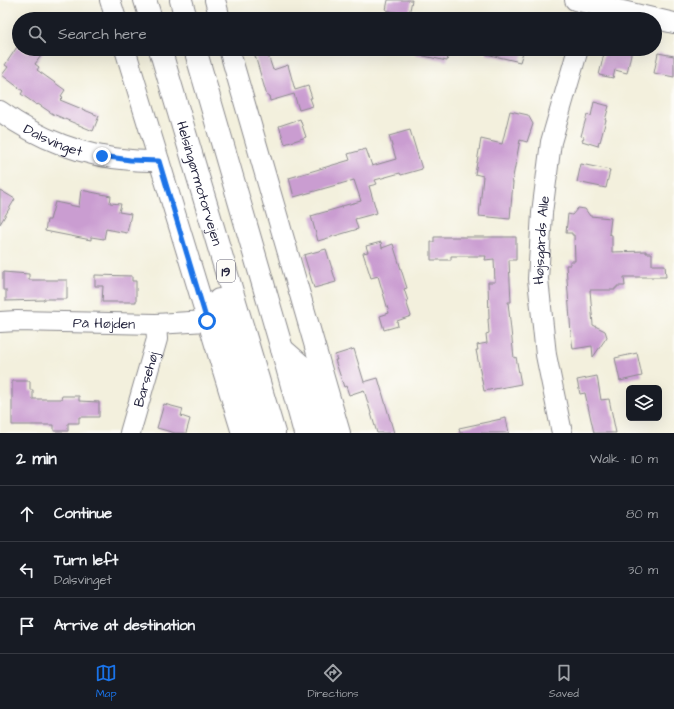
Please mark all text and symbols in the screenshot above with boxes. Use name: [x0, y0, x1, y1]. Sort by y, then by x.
search box: [12, 12, 662, 56]
icon: search: [26, 23, 48, 45]
text: Search here: [58, 24, 147, 45]
street label: Dalsvinget: [20, 119, 85, 162]
street label: Helsingørmotorvejen: [171, 119, 227, 248]
route end: [93, 147, 111, 165]
street label: Højsgårds Alle: [529, 194, 555, 285]
road number: 19: [217, 260, 235, 282]
route start: [198, 312, 216, 330]
street label: På Højden: [73, 313, 135, 335]
street label: Barsehøj: [129, 349, 164, 409]
map controls: [626, 385, 662, 421]
button: layers: [626, 385, 662, 421]
text: 2 min: [16, 447, 57, 471]
text: Walk · 110 m: [590, 450, 658, 468]
icon: ahead: [16, 503, 38, 525]
text: Continue: [54, 503, 112, 524]
text: 80 m: [626, 505, 658, 523]
text: Turn left: [54, 550, 118, 571]
icon: left: [16, 559, 38, 581]
text: 30 m: [628, 561, 658, 579]
text: Dalsvinget: [54, 571, 112, 589]
icon: arrive: [16, 615, 38, 637]
text: Arrive at destination: [54, 615, 195, 636]
tab: Map: [95, 662, 117, 701]
tab: Directions: [307, 662, 359, 701]
tab: Saved: [549, 662, 579, 701]

